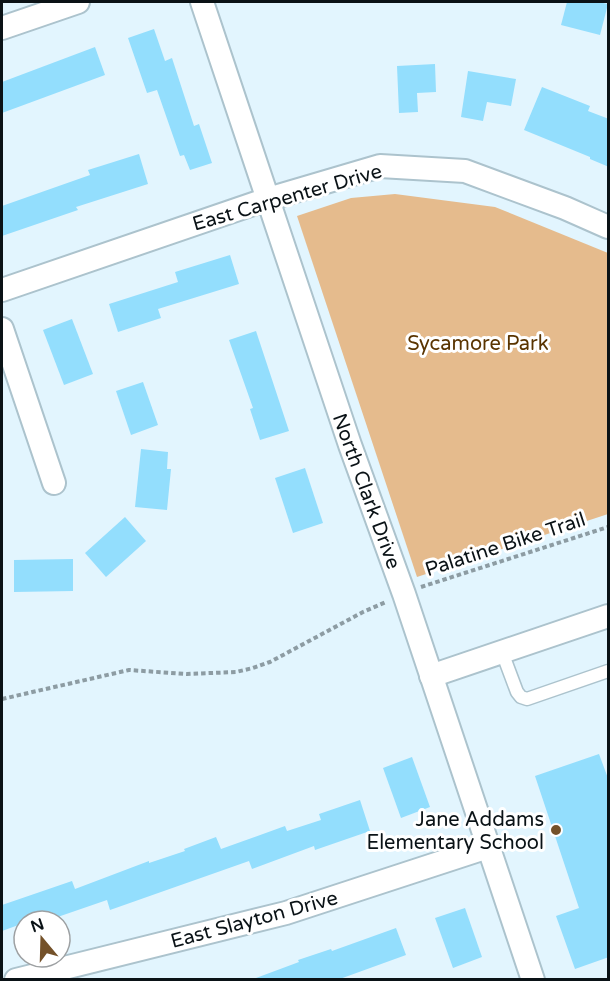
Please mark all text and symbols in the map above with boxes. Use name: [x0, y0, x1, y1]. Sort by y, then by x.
street label: East Carpenter Drive: [190, 159, 385, 236]
park label: Sycamore Park: [407, 332, 549, 356]
street label: North Clark Drive: [327, 410, 405, 572]
street label: Palatine Bike Trail: [422, 508, 589, 582]
place label: Jane Addams Elementary School: [366, 808, 544, 855]
marker: Jane Addams Elementary School: [549, 823, 563, 837]
street label: East Slayton Drive: [168, 886, 340, 954]
north arrow: [12, 909, 72, 969]
text: N: [28, 914, 47, 937]

